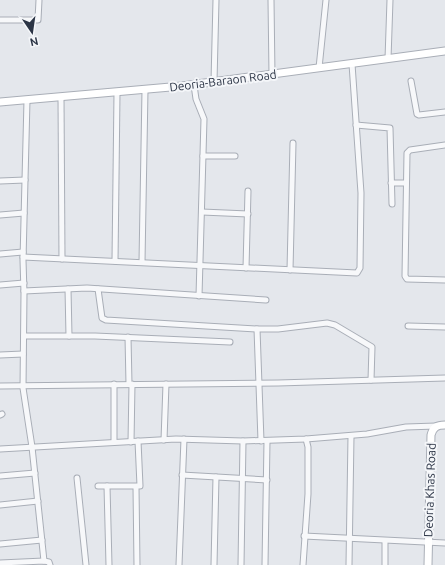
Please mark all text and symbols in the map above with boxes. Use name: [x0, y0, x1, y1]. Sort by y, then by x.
north arrow: [12, 12, 52, 52]
text: N: [29, 35, 40, 49]
street label: Deoria-Baraon Road: [169, 67, 277, 94]
street label: Deoria Khas Road: [421, 443, 438, 537]

